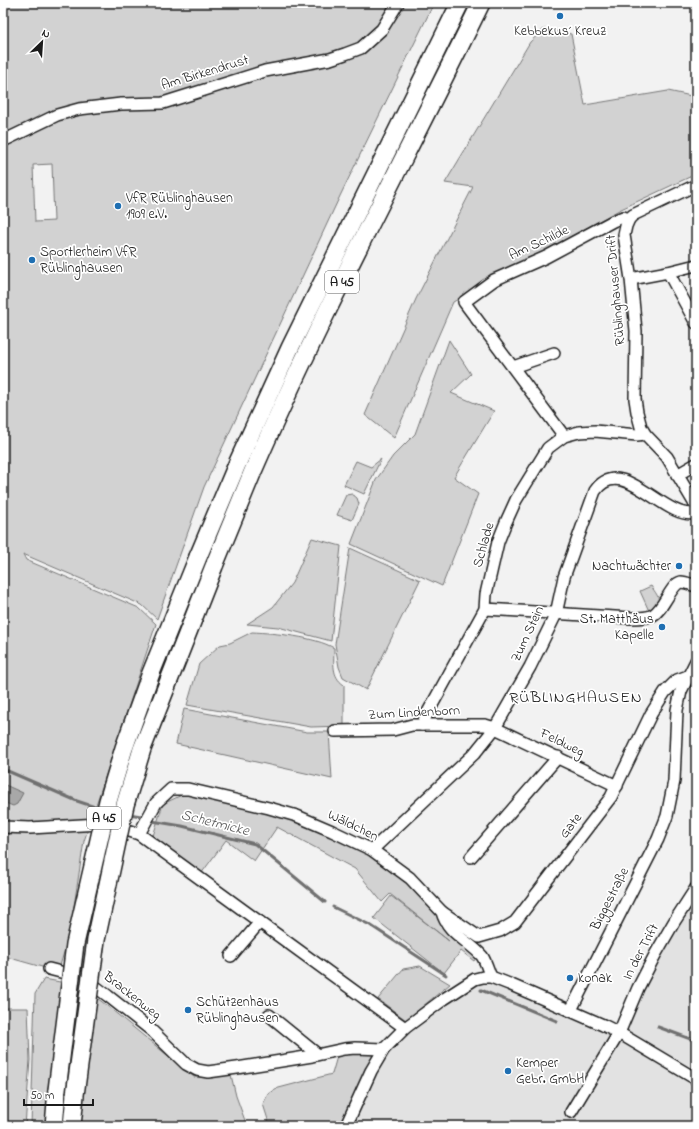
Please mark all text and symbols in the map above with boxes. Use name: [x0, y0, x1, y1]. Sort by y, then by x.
marker: Kebbekus´ Kreuz: [555, 11, 565, 21]
place label: Kebbekus´ Kreuz: [514, 21, 606, 42]
north arrow: [22, 22, 62, 62]
text: N: [39, 25, 53, 43]
street label: Am Birkendrust: [159, 50, 252, 96]
place label: VfR Rüblinghausen 1909 e.V.: [125, 188, 233, 225]
marker: VfR Rüblinghausen 1909 e.V.: [113, 201, 123, 211]
street label: Am Schilde: [506, 220, 573, 266]
street label: Rüblinghauser Drift: [601, 233, 632, 346]
place label: Sportlerheim VfR Rüblinghausen: [40, 242, 137, 280]
marker: Sportlerheim VfR Rüblinghausen: [27, 255, 37, 265]
road number: A 45: [325, 271, 359, 293]
street label: Schlade: [468, 519, 501, 570]
place label: Nachtwächter: [592, 556, 672, 577]
marker: Nachtwächter: [674, 561, 684, 571]
street label: Zum Stein: [506, 602, 550, 665]
place label: St. Matthäus Kapelle: [580, 609, 655, 646]
marker: St. Matthäus Kapelle: [657, 622, 667, 632]
district label: RÜBLINGHAUSEN: [509, 686, 643, 710]
street label: Zum Lindenborn: [368, 700, 461, 726]
street label: Feldweg: [535, 723, 588, 764]
water label: Schetmicke: [179, 804, 253, 842]
street label: Wäldchen: [324, 805, 382, 847]
road number: A 45: [87, 807, 121, 829]
street label: Gate: [554, 808, 588, 843]
street label: Biggestraße: [585, 863, 636, 935]
street label: In der Trift: [617, 920, 665, 984]
street label: Brackenweg: [97, 966, 165, 1026]
place label: konak: [578, 968, 613, 989]
marker: konak: [565, 973, 575, 983]
place label: Schützenhaus Rüblinghausen: [196, 992, 279, 1030]
marker: Schützenhaus Rüblinghausen: [183, 1005, 193, 1015]
place label: Kemper Gebr. GmbH: [516, 1053, 584, 1090]
marker: Kemper Gebr. GmbH: [503, 1066, 513, 1076]
scale bar: [24, 1081, 93, 1107]
text: 50 m: [30, 1087, 54, 1105]

